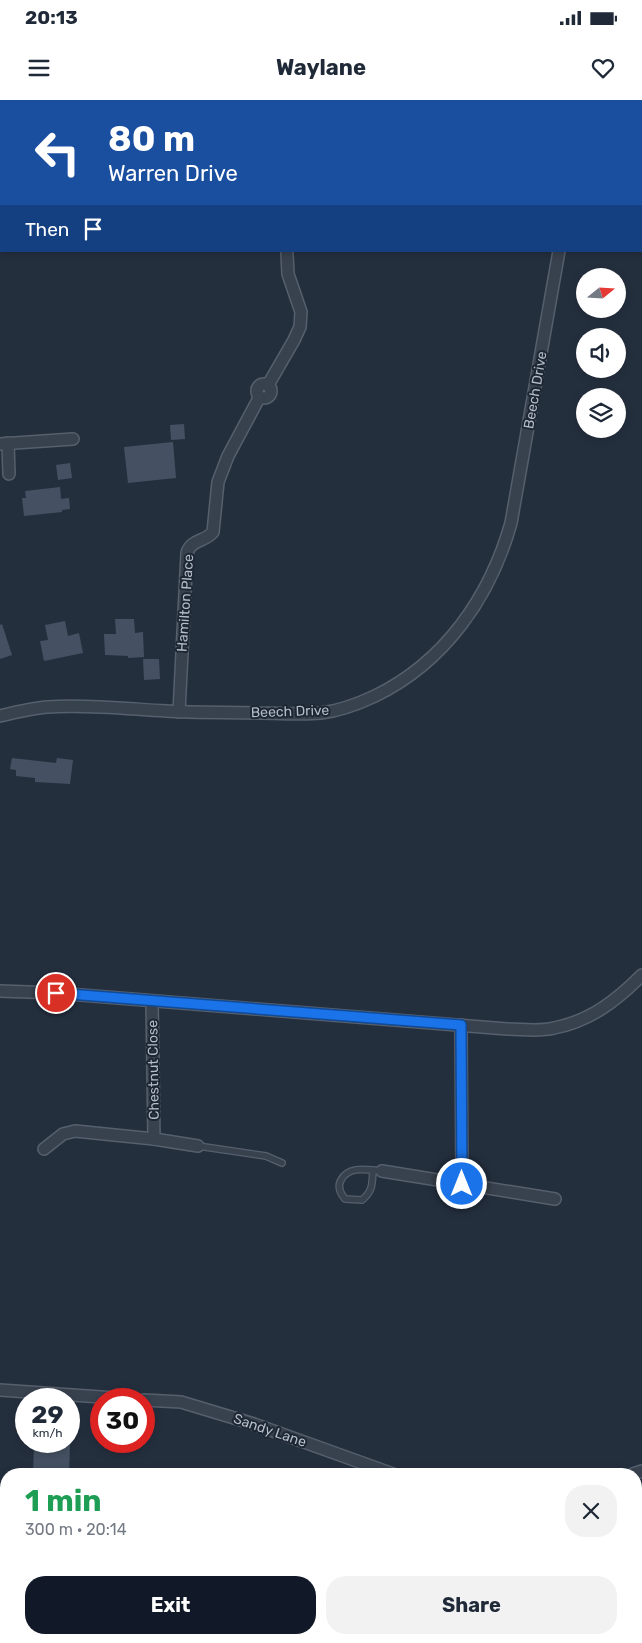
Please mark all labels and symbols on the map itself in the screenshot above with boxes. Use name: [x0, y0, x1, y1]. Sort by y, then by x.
north arrow: [576, 268, 626, 318]
street label: Beech Drive: [520, 350, 551, 430]
street label: Hamilton Place: [174, 553, 197, 653]
street label: Beech Drive: [251, 702, 330, 721]
pin: [35, 972, 77, 1014]
street label: Chestnut Close: [144, 1020, 163, 1120]
position arrow: [435, 1157, 487, 1209]
speed limit sign: 30: [90, 1388, 155, 1453]
street label: Sandy Lane: [231, 1410, 309, 1451]

